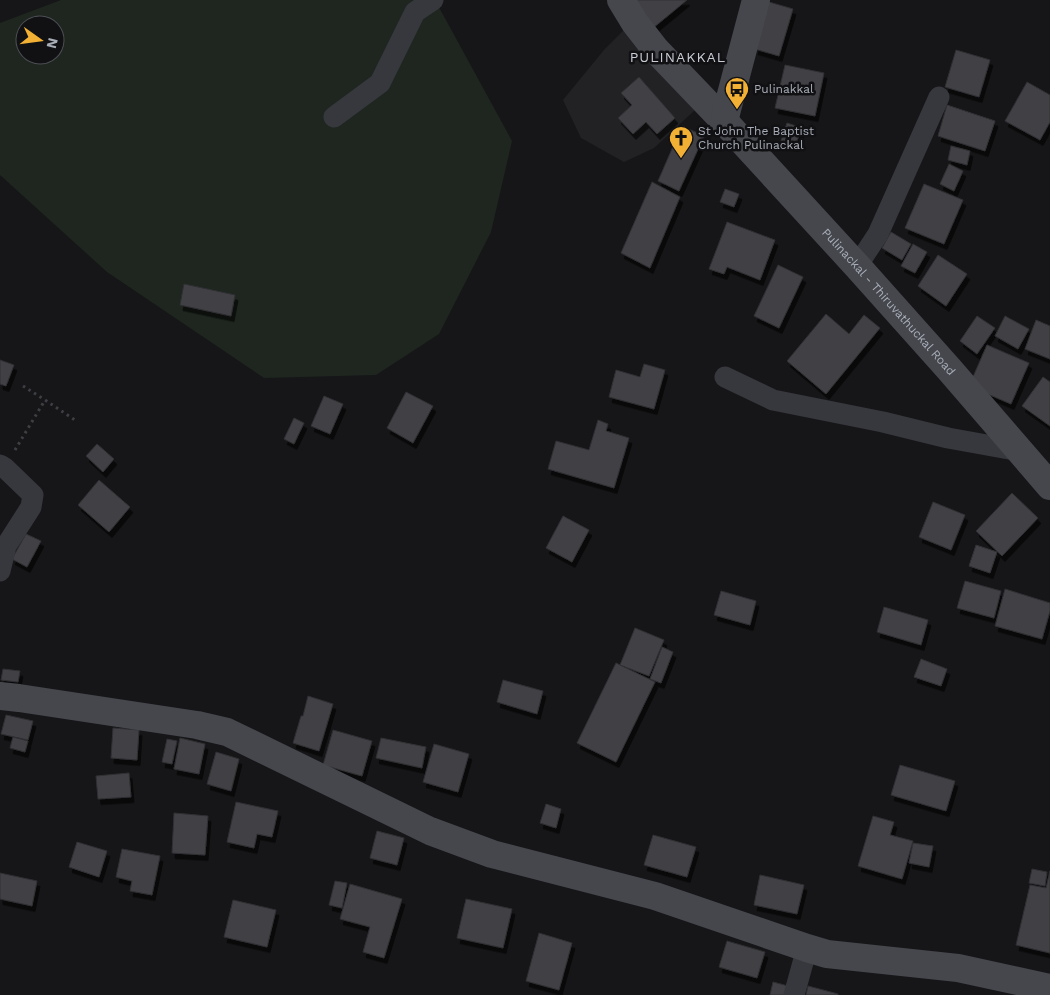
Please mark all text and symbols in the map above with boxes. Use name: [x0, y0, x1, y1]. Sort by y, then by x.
north arrow: [15, 15, 65, 65]
text: N: [44, 36, 62, 50]
district label: PULINAKKAL: [630, 49, 726, 65]
bus stop icon: Pulinakkal: [724, 76, 750, 110]
place label: Pulinakkal: [754, 82, 814, 96]
place label: St John The Baptist Church Pulinackal: [698, 124, 814, 152]
church icon: St John The Baptist Church Pulinackal: [668, 125, 694, 159]
street label: Pulinackal - Thiruvathuckal Road: [819, 225, 958, 378]

